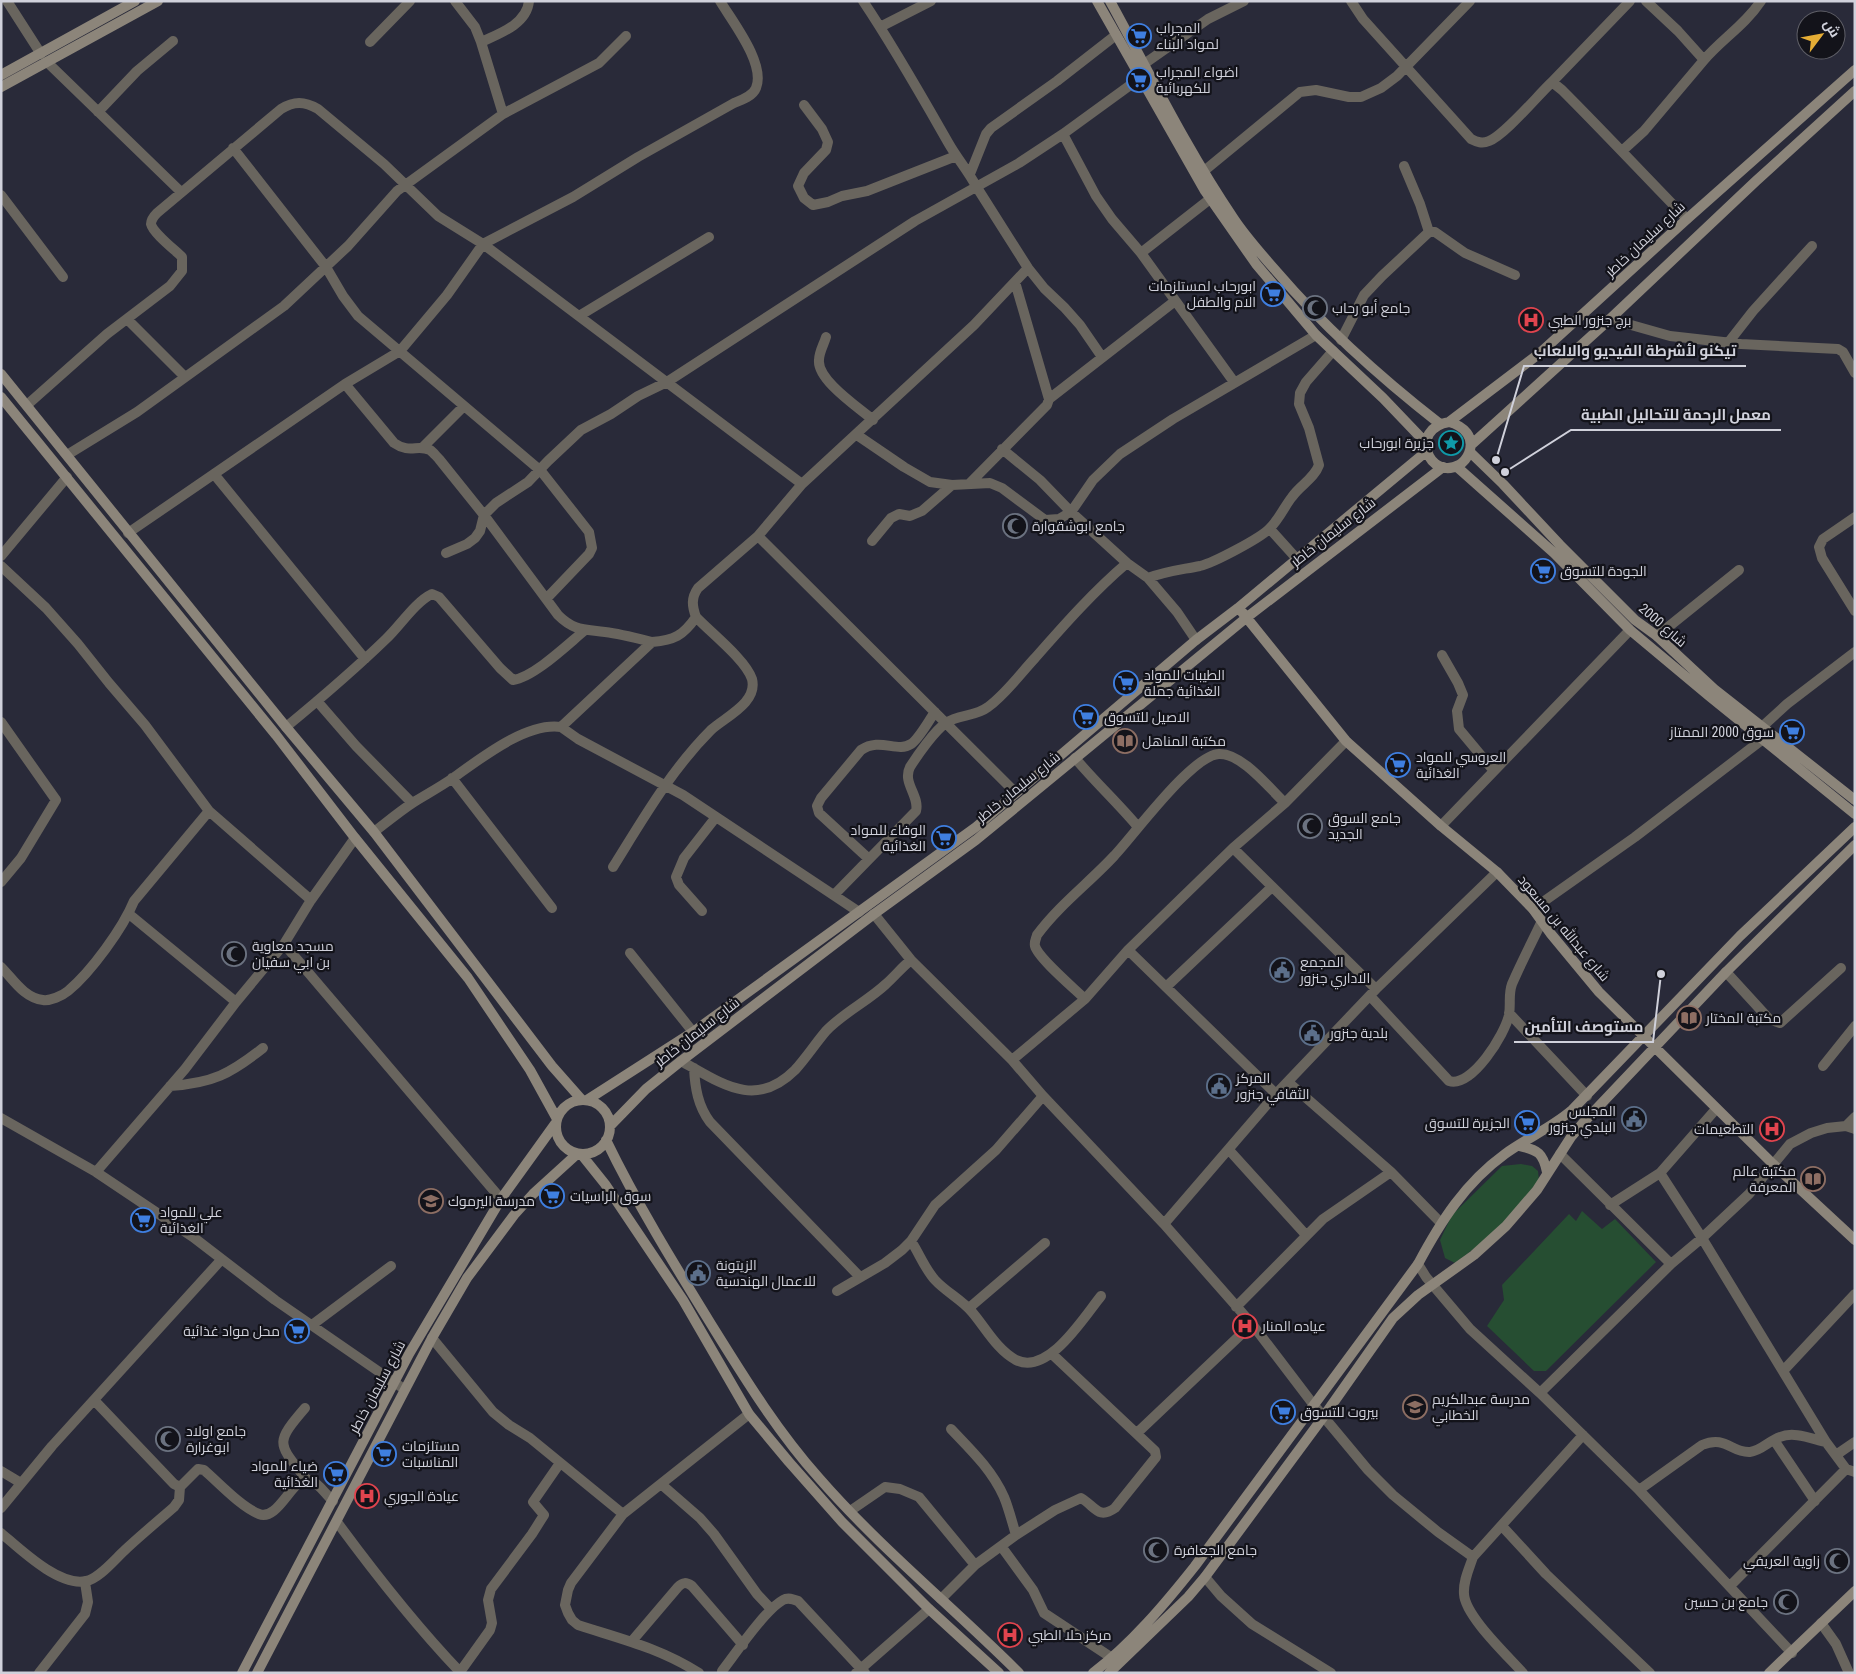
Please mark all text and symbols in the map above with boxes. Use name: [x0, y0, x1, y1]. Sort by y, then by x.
north arrow: [1796, 10, 1846, 60]
text: ش: [1820, 16, 1844, 41]
place label: المجراب لمواد البناء: [1156, 20, 1219, 52]
supermarket icon: المجراب لمواد البناء: [1126, 23, 1152, 49]
place label: اضواء المجراب للكهربائية: [1156, 64, 1238, 96]
supermarket icon: اضواء المجراب للكهربائية: [1126, 67, 1152, 93]
street label: شارع سليمان خاطر: [1601, 198, 1689, 281]
place label: ابورحاب لمستلزمات الام والطفل: [1148, 278, 1256, 312]
supermarket icon: ابورحاب لمستلزمات الام والطفل: [1260, 281, 1286, 307]
mosque icon: جامع أبو رحاب: [1302, 295, 1328, 321]
place label: جامع أبو رحاب: [1332, 299, 1410, 317]
hospital icon: برج جنزور الطبي: [1518, 307, 1544, 333]
place label: برج جنزور الطبي: [1548, 312, 1632, 332]
callout: تيكنو لأشرطة الفيديو والالعاب: [1524, 336, 1746, 366]
text: تيكنو لأشرطة الفيديو والالعاب: [1534, 342, 1737, 360]
callout: معمل الرحمة للتحاليل الطبية: [1571, 400, 1781, 430]
text: معمل الرحمة للتحاليل الطبية: [1581, 406, 1771, 424]
place icon: جزيرة ابورحاب: [1438, 430, 1464, 456]
place label: جزيرة ابورحاب: [1359, 435, 1434, 451]
street label: شارع سليمان خاطر: [1287, 494, 1379, 571]
mosque icon: جامع ابوشقوارة: [1002, 513, 1028, 539]
place label: جامع ابوشقوارة: [1032, 518, 1125, 535]
supermarket icon: الجودة للتسوق: [1530, 558, 1556, 584]
place label: الجودة للتسوق: [1560, 563, 1647, 580]
street label: شارع 2000: [1635, 600, 1690, 651]
place label: الطيبات للمواد الغذائية جملة: [1144, 667, 1225, 699]
supermarket icon: الطيبات للمواد الغذائية جملة: [1113, 670, 1139, 696]
supermarket icon: الاصيل للتسوق: [1073, 704, 1099, 730]
place label: الاصيل للتسوق: [1104, 709, 1190, 726]
supermarket icon: سوق 2000 الممتاز: [1779, 719, 1805, 745]
place label: سوق 2000 الممتاز: [1669, 724, 1774, 741]
library icon: مكتبة المناهل: [1112, 728, 1138, 754]
place label: مكتبة المناهل: [1142, 733, 1226, 749]
street label: شارع سليمان خاطر: [972, 748, 1064, 827]
place label: العروسي للمواد الغذائية: [1416, 749, 1506, 781]
supermarket icon: العروسي للمواد الغذائية: [1385, 752, 1411, 778]
place label: جامع السوق الجديد: [1328, 810, 1401, 842]
mosque icon: جامع السوق الجديد: [1297, 813, 1323, 839]
place label: الوفاء للمواد الغذائية: [851, 822, 926, 854]
supermarket icon: الوفاء للمواد الغذائية: [931, 825, 957, 851]
street label: شارع عبدالله بن مسعود: [1514, 871, 1614, 985]
place label: مسجد معاوية بن ابي سفيان: [252, 938, 334, 974]
mosque icon: مسجد معاوية بن ابي سفيان: [221, 941, 247, 967]
place label: المجمع الاداري جنزور: [1299, 954, 1370, 990]
public building icon: المجمع الاداري جنزور: [1269, 957, 1295, 983]
street label: شارع سليمان خاطر: [651, 994, 743, 1071]
library icon: مكتبة المختار: [1676, 1005, 1702, 1031]
place label: مكتبة المختار: [1705, 1010, 1781, 1026]
callout: مستوصف التأمين: [1514, 1012, 1653, 1042]
text: مستوصف التأمين: [1524, 1017, 1644, 1036]
public building icon: بلدية جنزور: [1299, 1020, 1325, 1046]
place label: بلدية جنزور: [1329, 1025, 1388, 1041]
place label: المركز الثقافي جنزور: [1235, 1070, 1310, 1106]
public building icon: المركز الثقافي جنزور: [1206, 1073, 1232, 1099]
place label: المجلس البلدي جنزور: [1548, 1103, 1616, 1139]
public building icon: المجلس البلدي جنزور: [1621, 1106, 1647, 1132]
supermarket icon: الجزيرة للتسوق: [1514, 1110, 1540, 1136]
place label: الجزيرة للتسوق: [1425, 1115, 1510, 1132]
hospital icon: التطعيمات: [1759, 1116, 1785, 1142]
place label: التطعيمات: [1694, 1121, 1754, 1137]
place label: مكتبة عالم المعرفة: [1733, 1163, 1796, 1195]
library icon: مكتبة عالم المعرفة: [1800, 1166, 1826, 1192]
supermarket icon: سوق الراسيات: [539, 1183, 565, 1209]
school or university icon: مدرسة اليرموك: [418, 1188, 444, 1214]
place label: سوق الراسيات: [570, 1188, 651, 1205]
place label: مدرسة اليرموك: [448, 1193, 535, 1209]
place label: علي للمواد الغذائية: [160, 1204, 222, 1236]
supermarket icon: علي للمواد الغذائية: [130, 1207, 156, 1233]
place label: الزيتونة للاعمال الهندسية: [716, 1257, 816, 1290]
public building icon: الزيتونة للاعمال الهندسية: [685, 1260, 711, 1286]
hospital icon: عياده المنار: [1232, 1313, 1258, 1339]
supermarket icon: محل مواد غذائية: [284, 1318, 310, 1344]
place label: عياده المنار: [1261, 1318, 1326, 1334]
place label: محل مواد غذائية: [183, 1323, 280, 1339]
street label: شارع سليمان خاطر: [345, 1338, 409, 1438]
place label: مدرسة عبدالكريم الخطابي: [1432, 1391, 1530, 1427]
school or university icon: مدرسة عبدالكريم الخطابي: [1402, 1394, 1428, 1420]
supermarket icon: بيروت للتسوق: [1270, 1399, 1296, 1425]
place label: بيروت للتسوق: [1300, 1404, 1378, 1421]
place label: جامع اولاد ابوغرارة: [186, 1423, 246, 1455]
mosque icon: جامع اولاد ابوغرارة: [155, 1426, 181, 1452]
place label: مستلزمات المناسبات: [402, 1438, 460, 1470]
supermarket icon: مستلزمات المناسبات: [371, 1441, 397, 1467]
place label: ضياء للمواد الغذائية: [251, 1458, 318, 1490]
supermarket icon: ضياء للمواد الغذائية: [323, 1461, 349, 1487]
hospital icon: عيادة الجوري: [354, 1483, 380, 1509]
place label: عيادة الجوري: [384, 1488, 459, 1508]
mosque icon: جامع الجعافرة: [1143, 1537, 1169, 1563]
place label: جامع الجعافرة: [1174, 1542, 1257, 1559]
mosque icon: زاوية العريفي: [1824, 1548, 1850, 1574]
place label: زاوية العريفي: [1743, 1553, 1820, 1573]
mosque icon: جامع بن حسين: [1773, 1589, 1799, 1615]
place label: جامع بن حسين: [1685, 1594, 1768, 1611]
hospital icon: مركز حلا الطبي: [997, 1622, 1023, 1648]
place label: مركز حلا الطبي: [1028, 1627, 1111, 1647]

